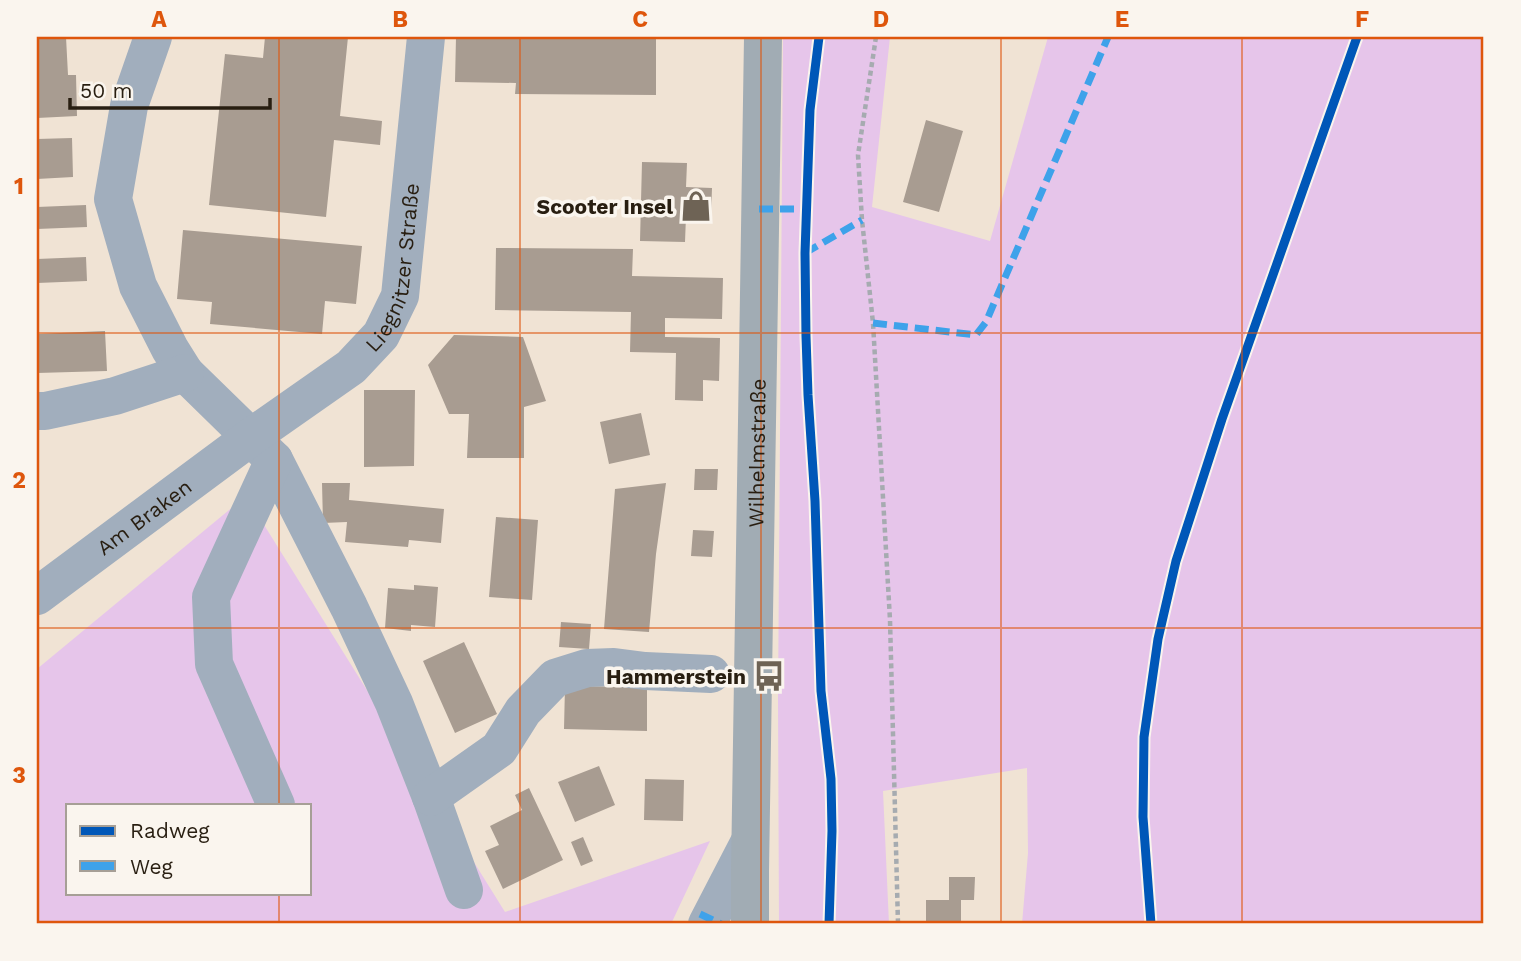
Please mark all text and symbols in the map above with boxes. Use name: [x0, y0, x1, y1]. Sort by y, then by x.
text: A: [151, 6, 167, 33]
text: B: [392, 6, 408, 33]
text: C: [632, 6, 648, 33]
text: D: [873, 6, 889, 33]
text: E: [1115, 6, 1129, 33]
text: F: [1355, 6, 1369, 33]
scale bar: [70, 66, 270, 110]
text: 50 m: [80, 78, 132, 103]
text: 1: [14, 173, 24, 200]
street label: Liegnitzer Straße: [360, 182, 424, 357]
shop icon: Scooter Insel: [679, 189, 713, 223]
place label: Scooter Insel: [537, 194, 673, 219]
street label: Wilhelmstraße: [743, 378, 770, 528]
text: 2: [12, 467, 26, 494]
street label: Am Braken: [92, 473, 196, 560]
bus stop icon: Hammerstein: [752, 659, 786, 693]
place label: Hammerstein: [606, 664, 746, 689]
text: 3: [12, 762, 26, 789]
legend: [66, 804, 312, 894]
text: Radweg: [130, 818, 210, 843]
text: Weg: [130, 854, 174, 879]

